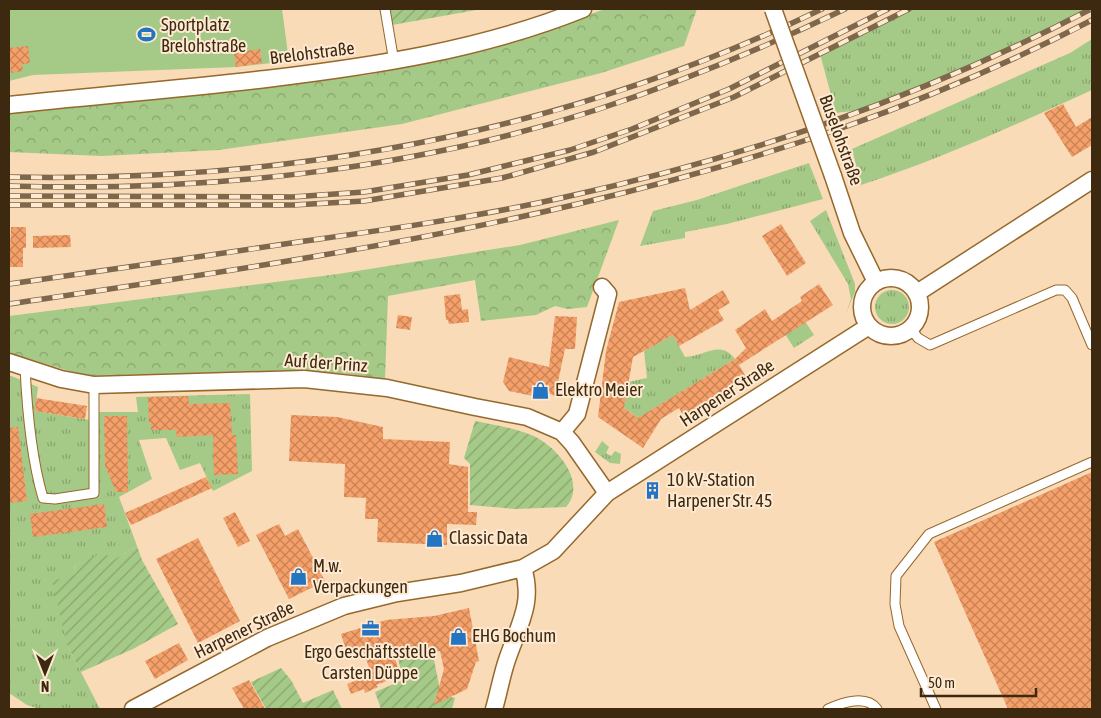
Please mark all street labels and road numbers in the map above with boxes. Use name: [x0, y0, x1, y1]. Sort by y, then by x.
street label: Brelohstraße: [268, 37, 356, 68]
street label: Buselohstraße: [815, 92, 868, 188]
street label: Auf der Prinz: [284, 349, 369, 376]
street label: Harpener Straße: [676, 354, 778, 431]
street label: Harpener Straße: [191, 596, 297, 663]

